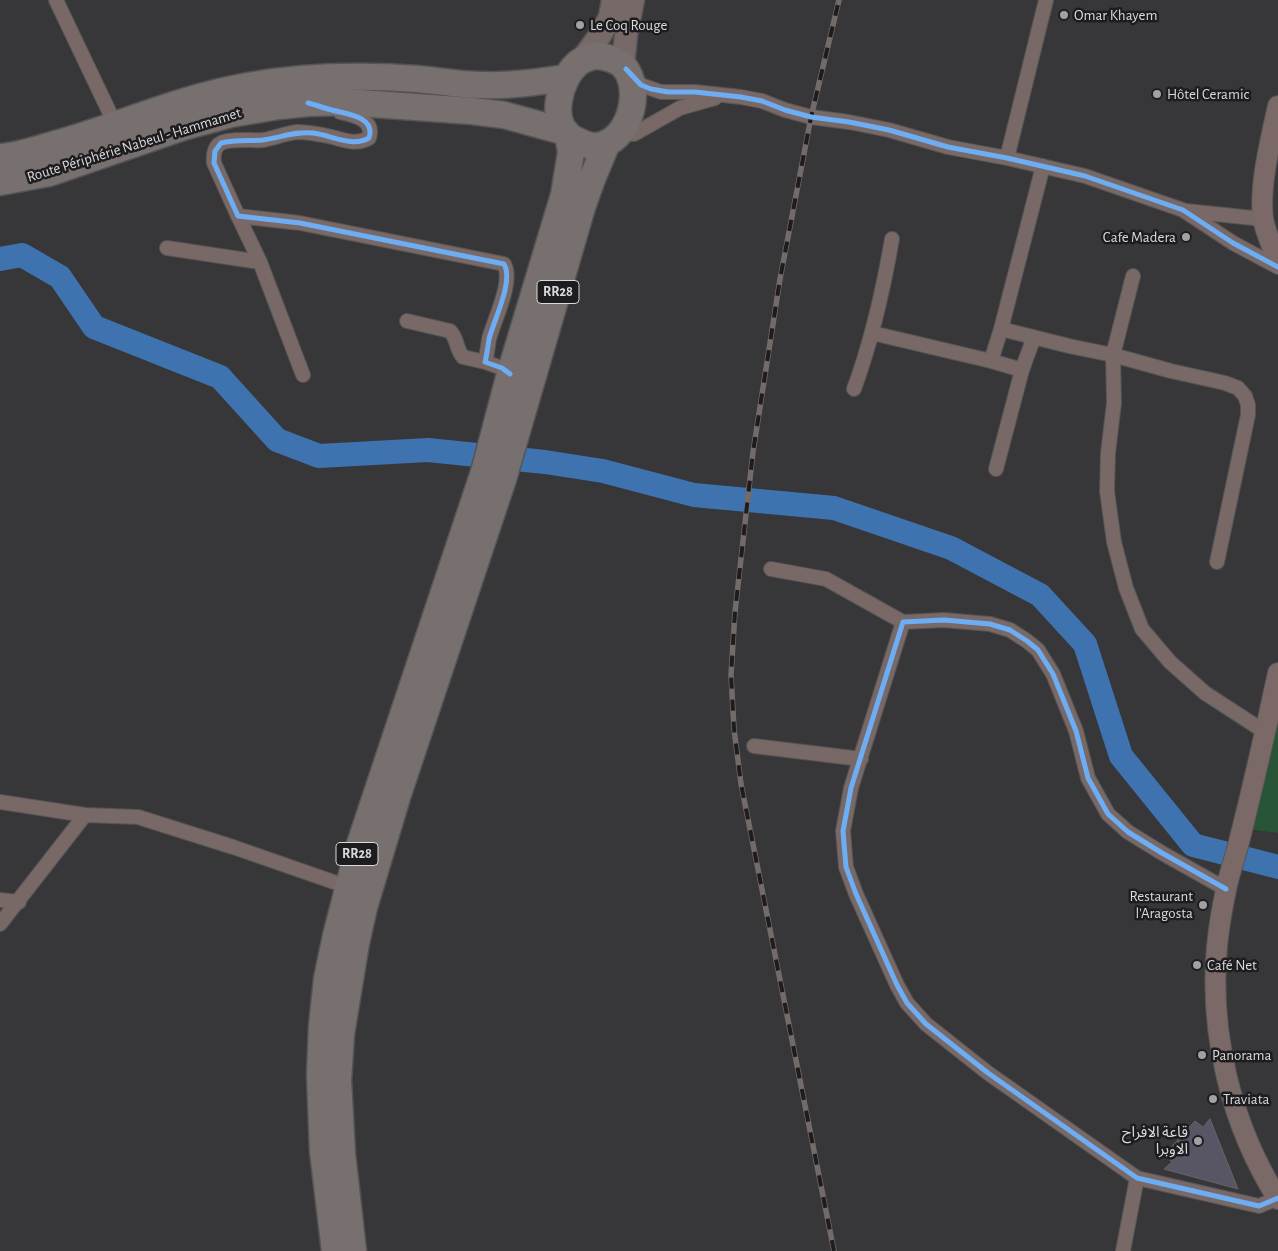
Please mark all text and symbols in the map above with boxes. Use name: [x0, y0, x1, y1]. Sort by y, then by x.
place label: Omar Khayem: [1074, 6, 1157, 24]
marker: Omar Khayem: [1058, 9, 1070, 21]
place label: Le Coq Rouge: [590, 16, 667, 34]
marker: Le Coq Rouge: [574, 19, 586, 31]
place label: Hôtel Ceramic: [1167, 85, 1249, 103]
marker: Hôtel Ceramic: [1151, 88, 1163, 100]
street label: Route Périphérie Nabeul - Hammamet: [25, 104, 243, 186]
place label: Cafe Madera: [1103, 228, 1176, 246]
marker: Cafe Madera: [1180, 231, 1192, 243]
road number: RR28: [537, 280, 579, 304]
road number: RR28: [336, 842, 378, 866]
place label: Restaurant l'Aragosta: [1130, 887, 1193, 922]
marker: Restaurant l'Aragosta: [1197, 899, 1209, 911]
place label: Café Net: [1207, 956, 1257, 974]
marker: Café Net: [1191, 959, 1203, 971]
place label: Panorama: [1212, 1046, 1272, 1064]
marker: Panorama: [1196, 1049, 1208, 1061]
place label: Traviata: [1223, 1090, 1269, 1108]
marker: Traviata: [1207, 1093, 1219, 1105]
place label: قاعة الافراح الاوبرا: [1122, 1123, 1188, 1158]
marker: قاعة الافراح الاوبرا: [1192, 1135, 1204, 1147]

